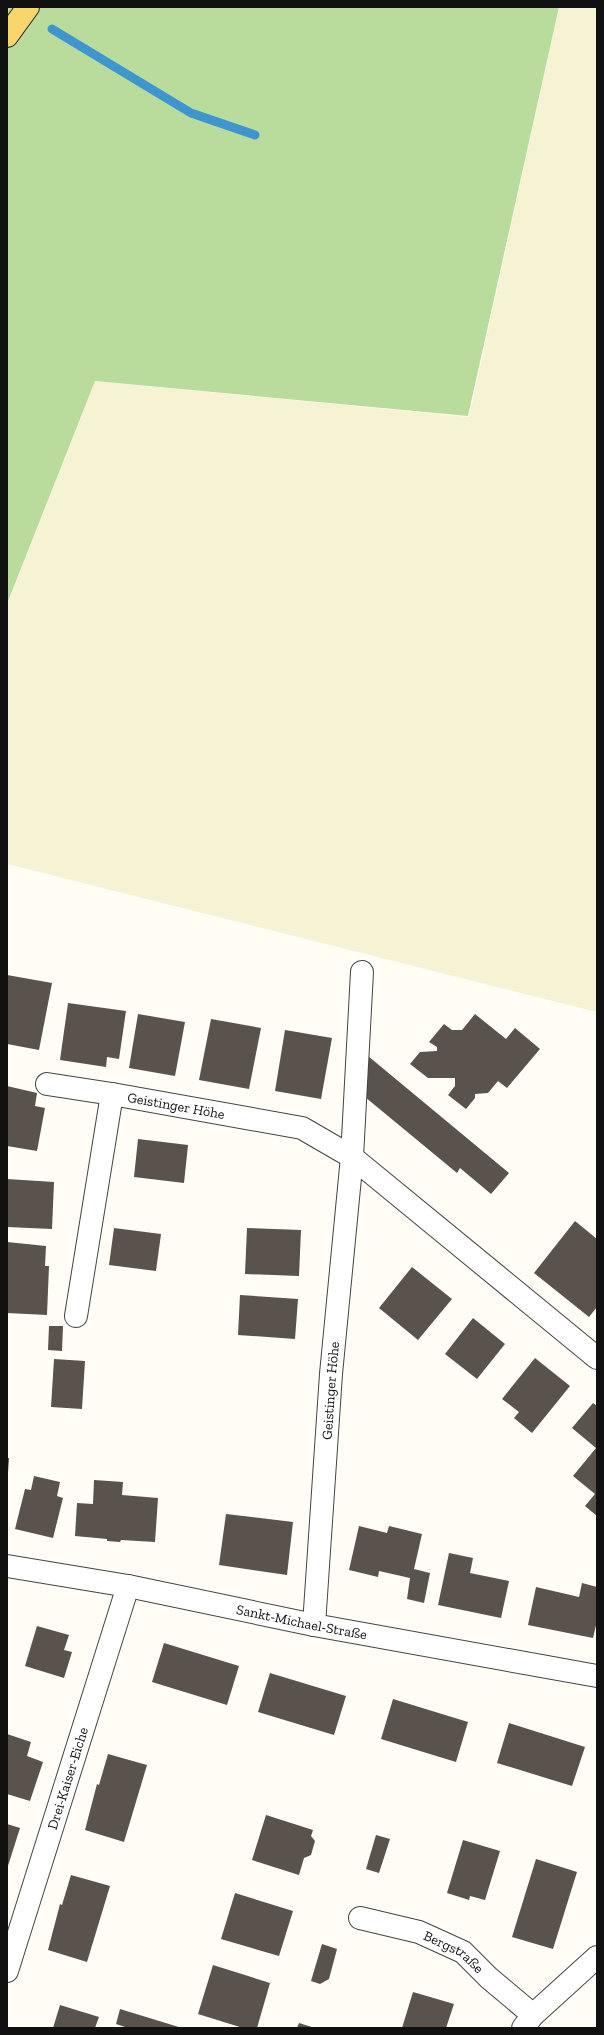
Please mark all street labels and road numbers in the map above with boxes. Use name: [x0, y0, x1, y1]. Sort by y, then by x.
street label: Geistinger Höhe: [126, 1089, 226, 1123]
street label: Geistinger Höhe: [319, 1340, 343, 1440]
street label: Sankt-Michael-Straße: [235, 1601, 369, 1643]
street label: Drei-Kaiser-Eiche: [44, 1725, 92, 1832]
street label: Bergstraße: [421, 1927, 487, 1977]

